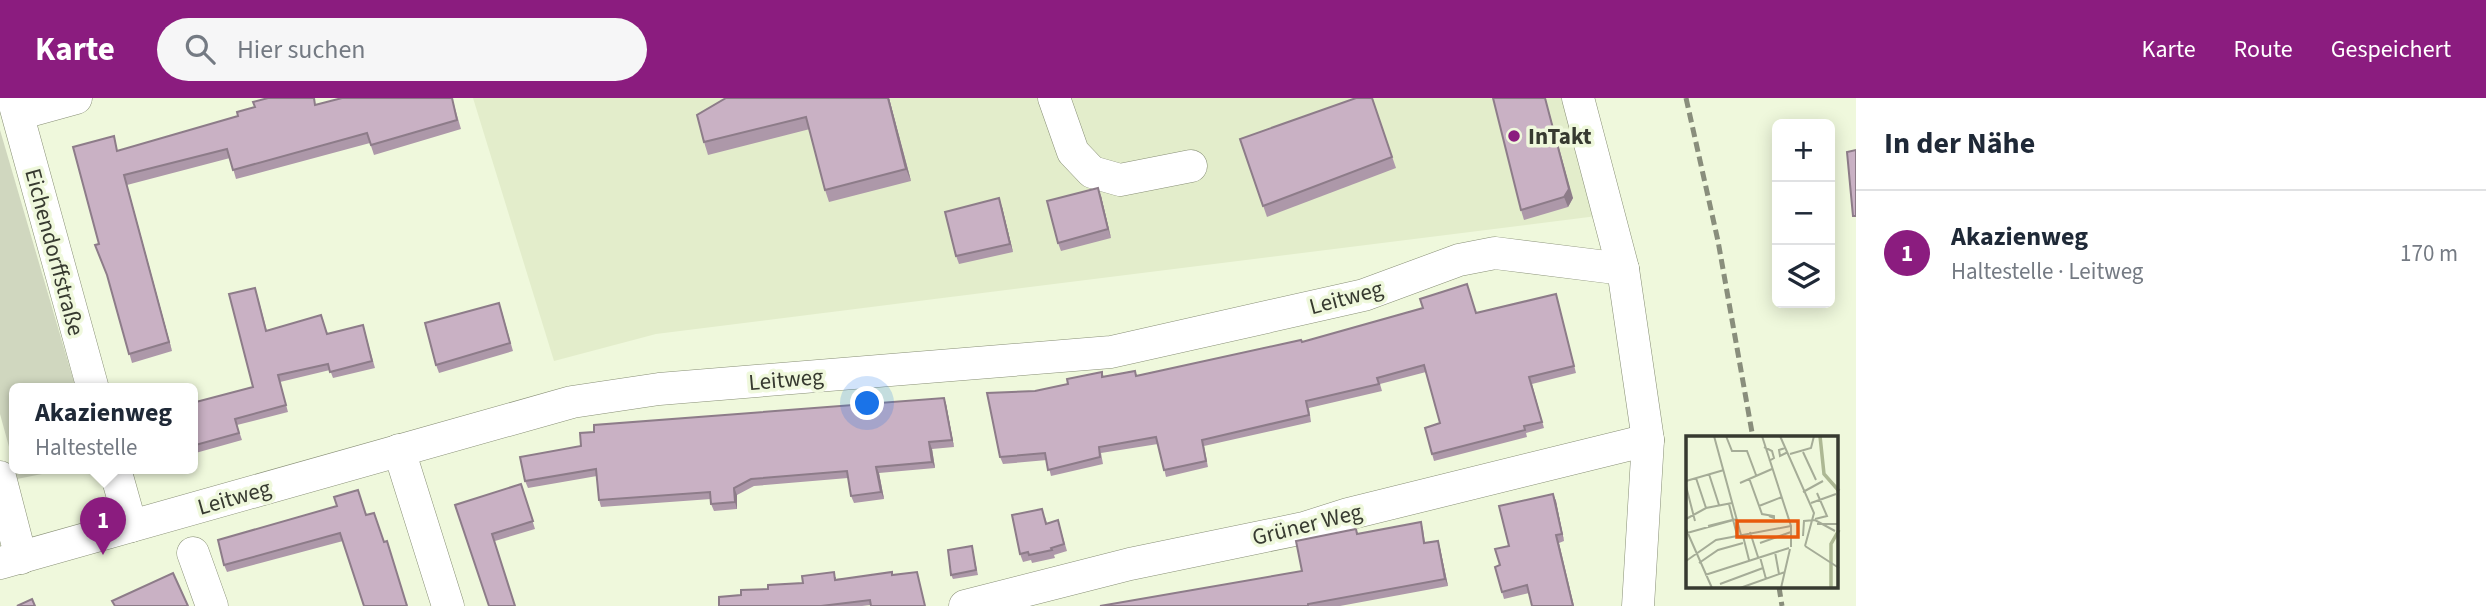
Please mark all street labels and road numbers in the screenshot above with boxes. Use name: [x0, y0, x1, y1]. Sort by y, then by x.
street label: Eichendorffstraße: [16, 165, 93, 339]
street label: Leitweg: [1306, 272, 1387, 323]
street label: Leitweg: [747, 360, 825, 399]
street label: Leitweg: [194, 471, 275, 524]
street label: Grüner Weg: [1249, 495, 1366, 554]

